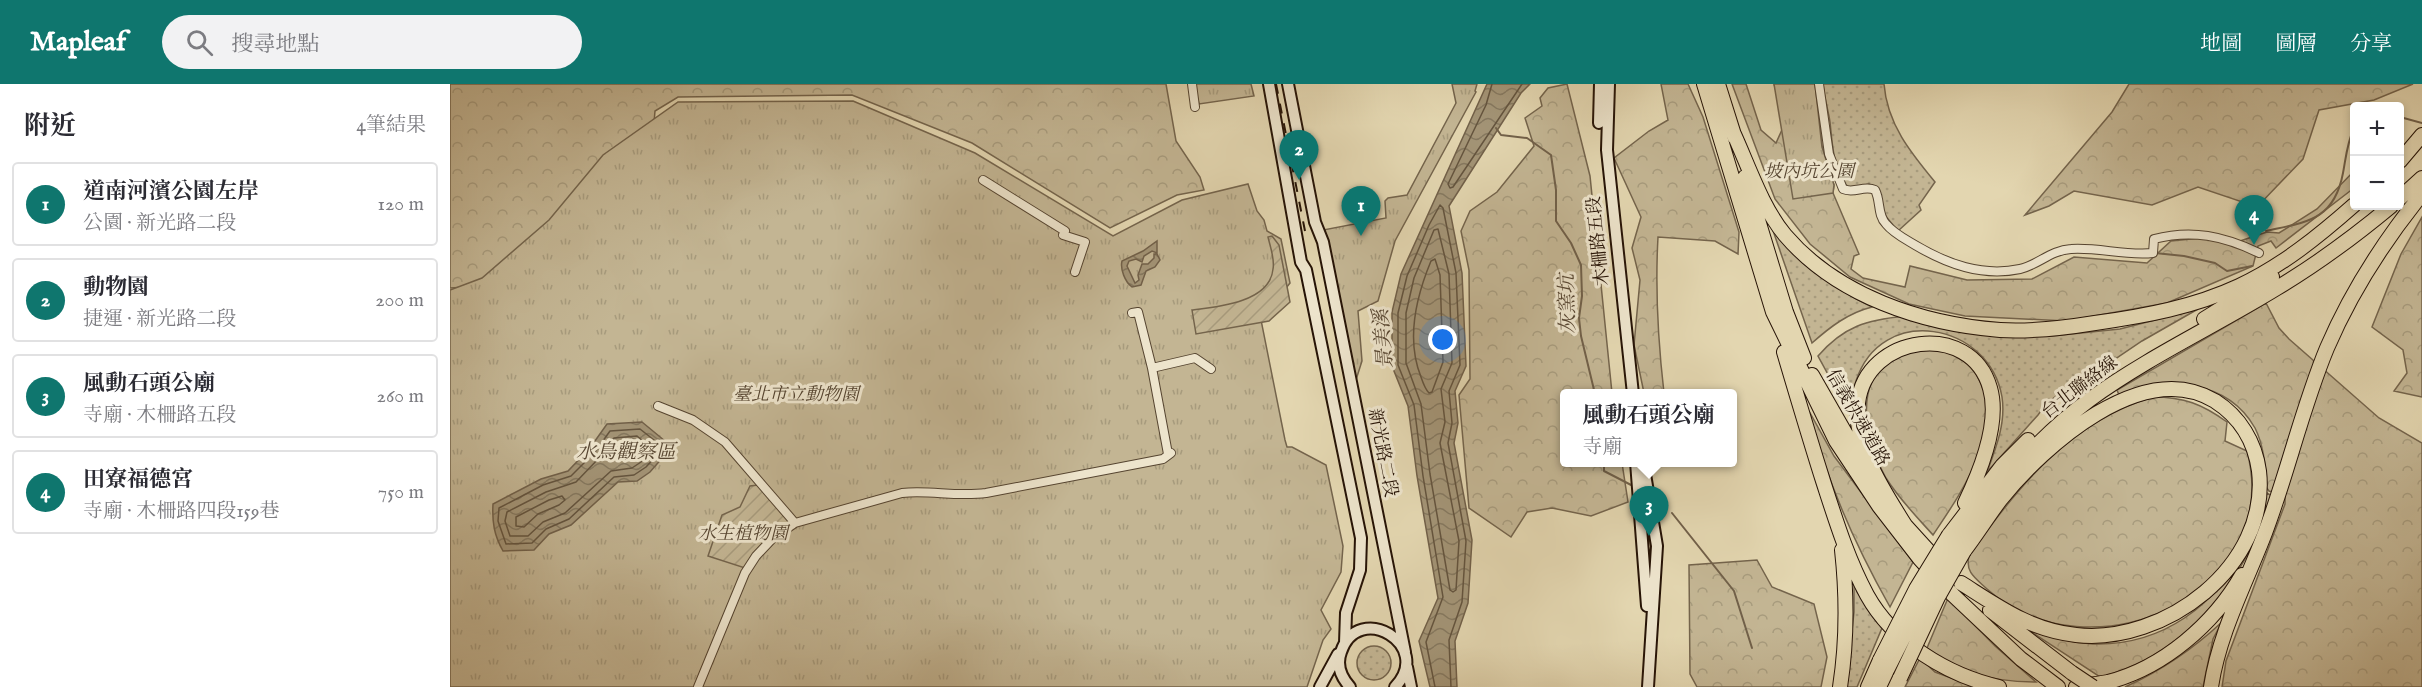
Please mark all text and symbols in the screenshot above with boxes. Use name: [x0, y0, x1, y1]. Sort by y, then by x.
search box: [162, 15, 582, 69]
text: Mapleaf: [30, 25, 126, 60]
icon: search: [183, 26, 216, 59]
text: 搜尋地點: [231, 31, 319, 59]
text: 地圖: [2200, 31, 2242, 58]
text: 圖層: [2275, 31, 2317, 58]
text: 分享: [2350, 31, 2392, 58]
map controls: [2350, 102, 2404, 210]
button: +: [2350, 102, 2404, 156]
text: 附近: [24, 110, 76, 143]
text: 4筆結果: [356, 113, 426, 138]
pin: 2: [1280, 130, 1318, 180]
button: −: [2350, 156, 2404, 210]
park label: 坡內坑公園: [1764, 161, 1857, 184]
text: 道南河濱公園左岸: [83, 178, 259, 206]
pin: 1: [1342, 186, 1380, 236]
text: 1: [42, 192, 49, 217]
text: 120 m: [378, 192, 424, 217]
street label: 木柵路五段: [1583, 195, 1615, 287]
pin: 4: [2234, 196, 2274, 245]
text: 公園 · 新光路二段: [83, 211, 236, 236]
water label: 灰窯坑: [1554, 271, 1582, 334]
text: 動物園: [83, 274, 149, 302]
text: 2: [41, 288, 50, 313]
text: 200 m: [375, 288, 424, 313]
water label: 景美溪: [1369, 306, 1399, 370]
text: 捷運 · 新光路二段: [83, 307, 236, 332]
your location: [1428, 325, 1457, 354]
street label: 台北聯絡線: [2037, 352, 2123, 424]
street label: 信義快速道路: [1820, 365, 1894, 471]
text: 風動石頭公廟: [83, 370, 215, 398]
text: 3: [42, 384, 49, 409]
text: 260 m: [377, 384, 424, 409]
park label: 臺北市立動物園: [733, 384, 862, 407]
popup: [1560, 389, 1737, 467]
text: 風動石頭公廟: [1582, 402, 1715, 430]
text: 寺廟 · 木柵路五段: [83, 403, 236, 428]
street label: 新光路二段: [1362, 407, 1402, 499]
text: 寺廟: [1582, 435, 1622, 460]
water label: 水鳥觀察區: [576, 440, 678, 465]
text: 田寮福德宮: [83, 466, 193, 494]
text: 4: [41, 480, 50, 505]
text: 750 m: [378, 480, 424, 505]
pin: 3: [1630, 486, 1668, 536]
text: 寺廟 · 木柵路四段159巷: [83, 499, 280, 524]
park label: 水生植物園: [698, 523, 791, 546]

